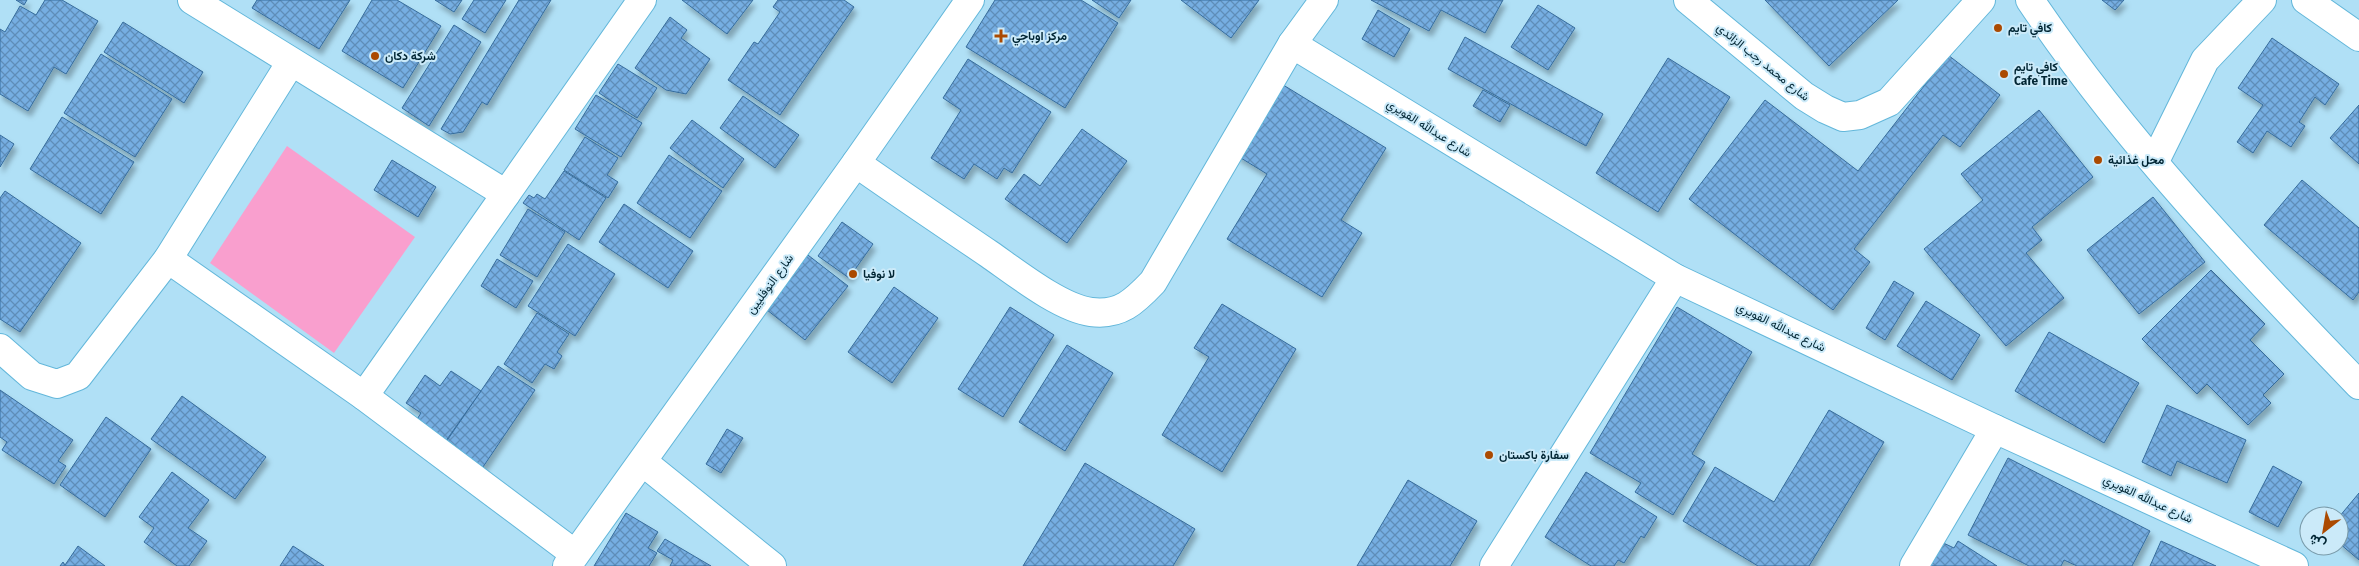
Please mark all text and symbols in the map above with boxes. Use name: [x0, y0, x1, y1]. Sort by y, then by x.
street label: شارع محمد رجب الزائدي: [1712, 20, 1812, 106]
place label: كافي تايم: [2008, 21, 2053, 38]
marker: كافي تايم: [1992, 22, 2004, 34]
marker: مركز اوباجي: [994, 29, 1008, 43]
place label: مركز اوباجي: [1012, 29, 1067, 46]
place label: شركة دكان: [385, 49, 436, 64]
marker: شركة دكان: [369, 50, 381, 62]
place label: كافي تايم Cafe Time: [2014, 60, 2068, 88]
marker: كافي تايم Cafe Time: [1998, 68, 2010, 80]
street label: شارع عبدالله القويري: [1382, 96, 1474, 162]
place label: محل غذائية: [2108, 153, 2165, 167]
marker: محل غذائية: [2092, 154, 2104, 166]
street label: شارع النوفليين: [744, 251, 798, 318]
place label: لا نوفيا: [863, 267, 895, 282]
marker: لا نوفيا: [847, 268, 859, 280]
street label: شارع عبدالله القويري: [1733, 299, 1828, 357]
place label: سفارة باكستان: [1499, 448, 1569, 463]
marker: سفارة باكستان: [1483, 449, 1495, 461]
street label: شارع عبدالله القويري: [2100, 472, 2195, 529]
north arrow: [2299, 506, 2349, 556]
text: ش: [2306, 530, 2329, 553]

